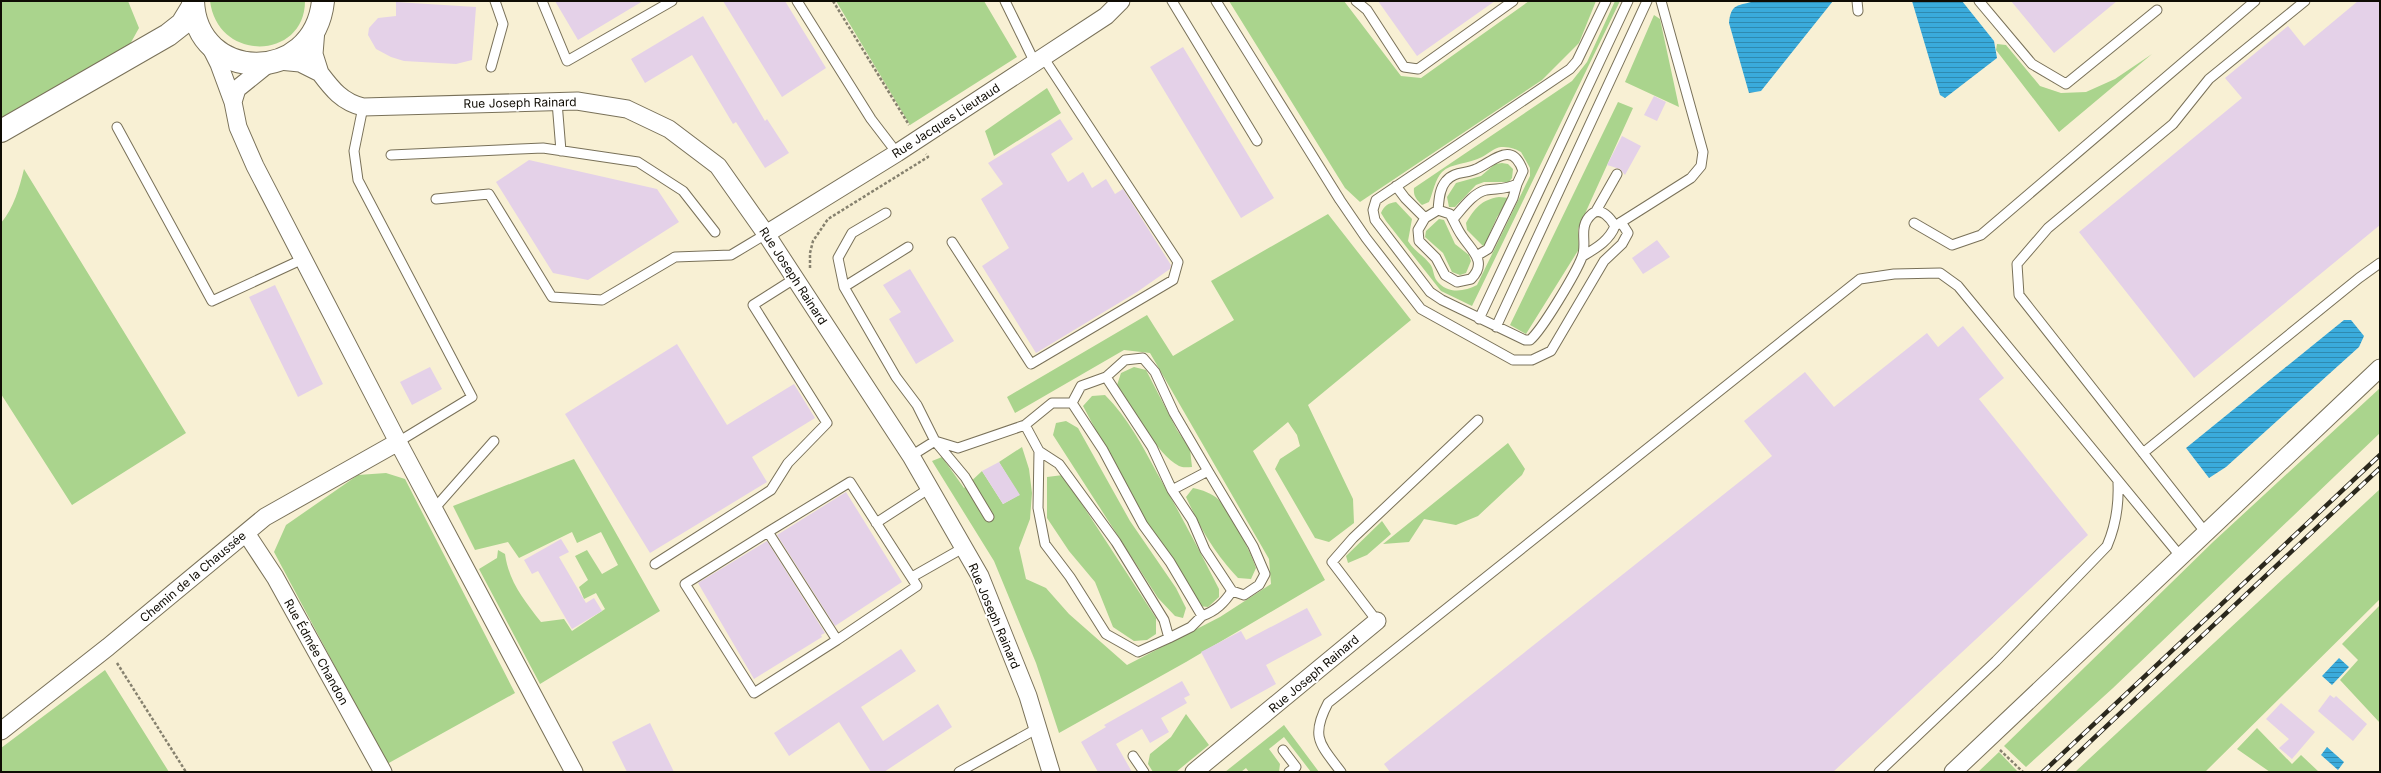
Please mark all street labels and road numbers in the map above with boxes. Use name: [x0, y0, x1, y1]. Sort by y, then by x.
street label: Rue Jacques Lieutaud: [889, 80, 1003, 161]
street label: Rue Joseph Rainard: [463, 94, 577, 111]
street label: Rue Joseph Rainard: [756, 224, 831, 327]
street label: Chemin de la Chaussée: [137, 528, 249, 625]
street label: Rue Joseph Rainard: [965, 561, 1023, 671]
street label: Rue Édmée Chandon: [281, 596, 352, 707]
street label: Rue Joseph Rainard: [1266, 631, 1362, 716]

